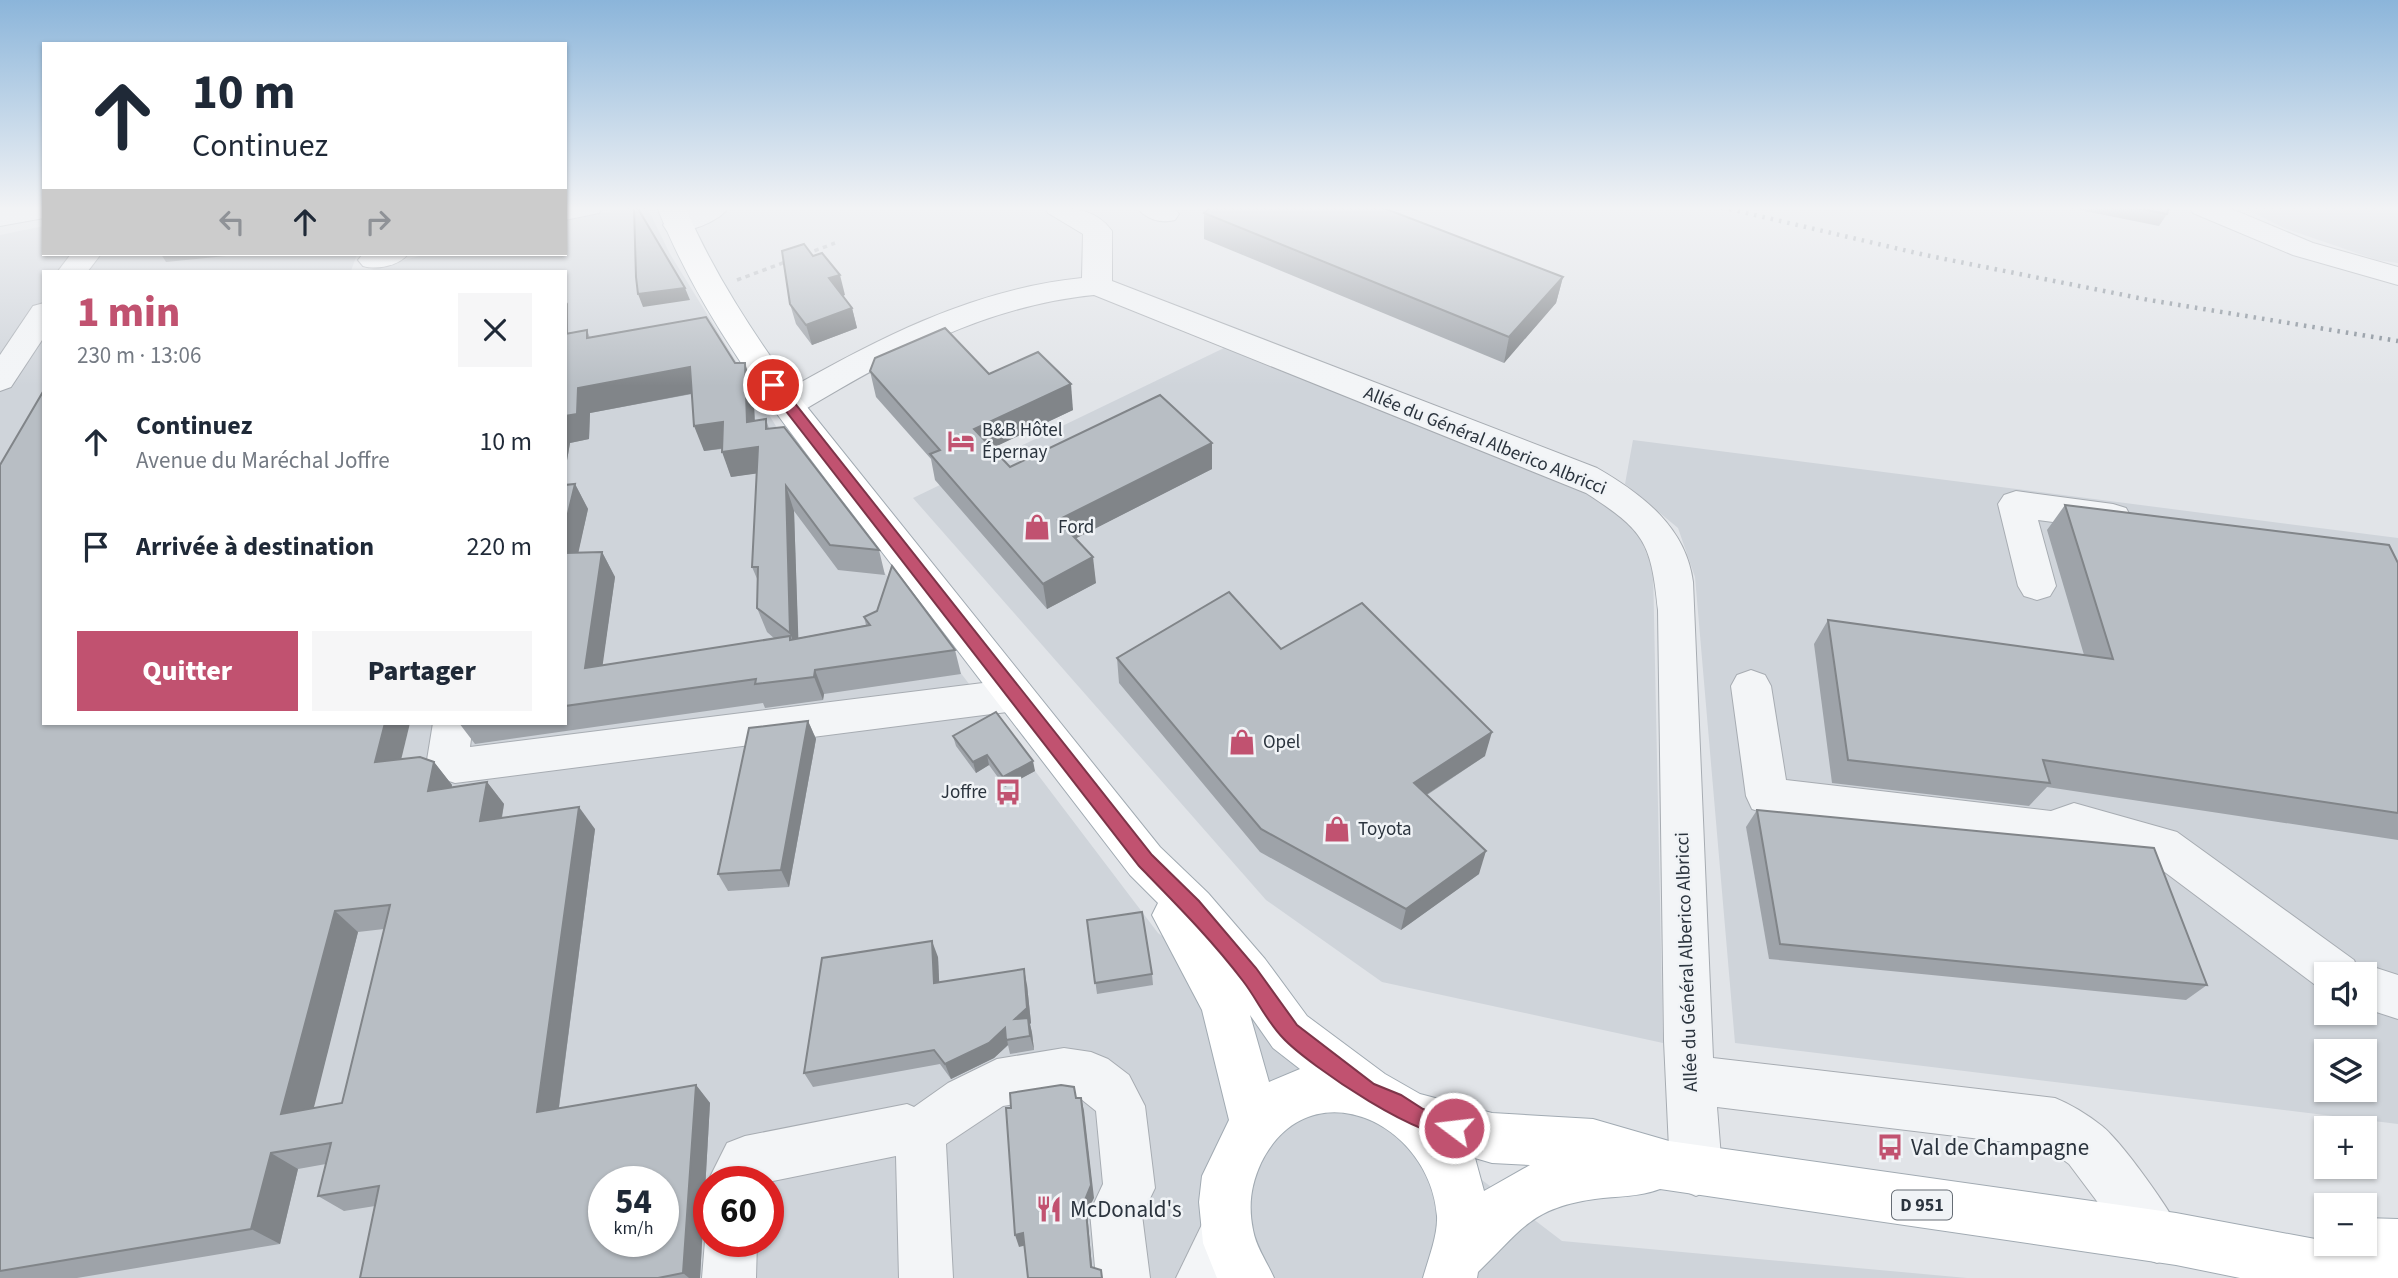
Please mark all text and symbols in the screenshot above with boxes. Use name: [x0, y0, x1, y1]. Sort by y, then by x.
text: 10 m: [192, 58, 296, 128]
icon: ahead: [77, 70, 168, 161]
text: Continuez: [192, 123, 328, 169]
icon: left: [213, 203, 251, 241]
icon: ahead: [286, 203, 324, 241]
icon: right: [359, 203, 397, 241]
text: 1 min: [77, 283, 180, 343]
button: close: [458, 293, 532, 367]
text: 230 m · 13:06: [77, 339, 201, 372]
pin: [743, 355, 803, 415]
icon: arrive: [754, 366, 792, 404]
street label: Allée du Général Alberico Albricci: [1359, 380, 1611, 502]
text: Continuez: [136, 407, 252, 444]
place label: B&B Hôtel Épernay: [982, 417, 1063, 466]
icon: ahead: [77, 423, 115, 461]
text: 10 m: [479, 423, 532, 460]
hotel icon: B&B Hôtel Épernay: [946, 426, 976, 456]
text: Avenue du Maréchal Joffre: [136, 444, 390, 477]
shop icon: Ford: [1022, 512, 1052, 542]
place label: Ford: [1058, 514, 1094, 541]
icon: arrive: [77, 528, 115, 566]
text: Arrivée à destination: [136, 528, 374, 565]
text: 220 m: [466, 528, 532, 565]
button: Quitter: [77, 631, 298, 711]
button: Partager: [312, 631, 532, 711]
shop icon: Opel: [1227, 727, 1257, 757]
place label: Opel: [1263, 729, 1301, 756]
bus stop icon: Joffre: [993, 777, 1023, 807]
place label: Joffre: [941, 779, 987, 806]
shop icon: Toyota: [1322, 814, 1352, 844]
place label: Toyota: [1358, 816, 1412, 843]
street label: Allée du Général Alberico Albricci: [1669, 832, 1705, 1092]
map controls: [2314, 962, 2377, 1256]
button: sound: [2314, 962, 2377, 1025]
button: layers: [2314, 1039, 2377, 1102]
position arrow: [1417, 1091, 1491, 1165]
button: +: [2314, 1116, 2377, 1179]
place label: Val de Champagne: [1911, 1131, 2089, 1164]
bus stop icon: Val de Champagne: [1875, 1132, 1905, 1162]
speed limit sign: 60: [693, 1166, 784, 1257]
text: 54: [615, 1177, 652, 1227]
road number: D 951: [1892, 1190, 1952, 1220]
place label: McDonald's: [1070, 1193, 1182, 1226]
button: −: [2314, 1193, 2377, 1256]
restaurant icon: McDonald's: [1034, 1194, 1064, 1224]
text: km/h: [614, 1216, 653, 1241]

